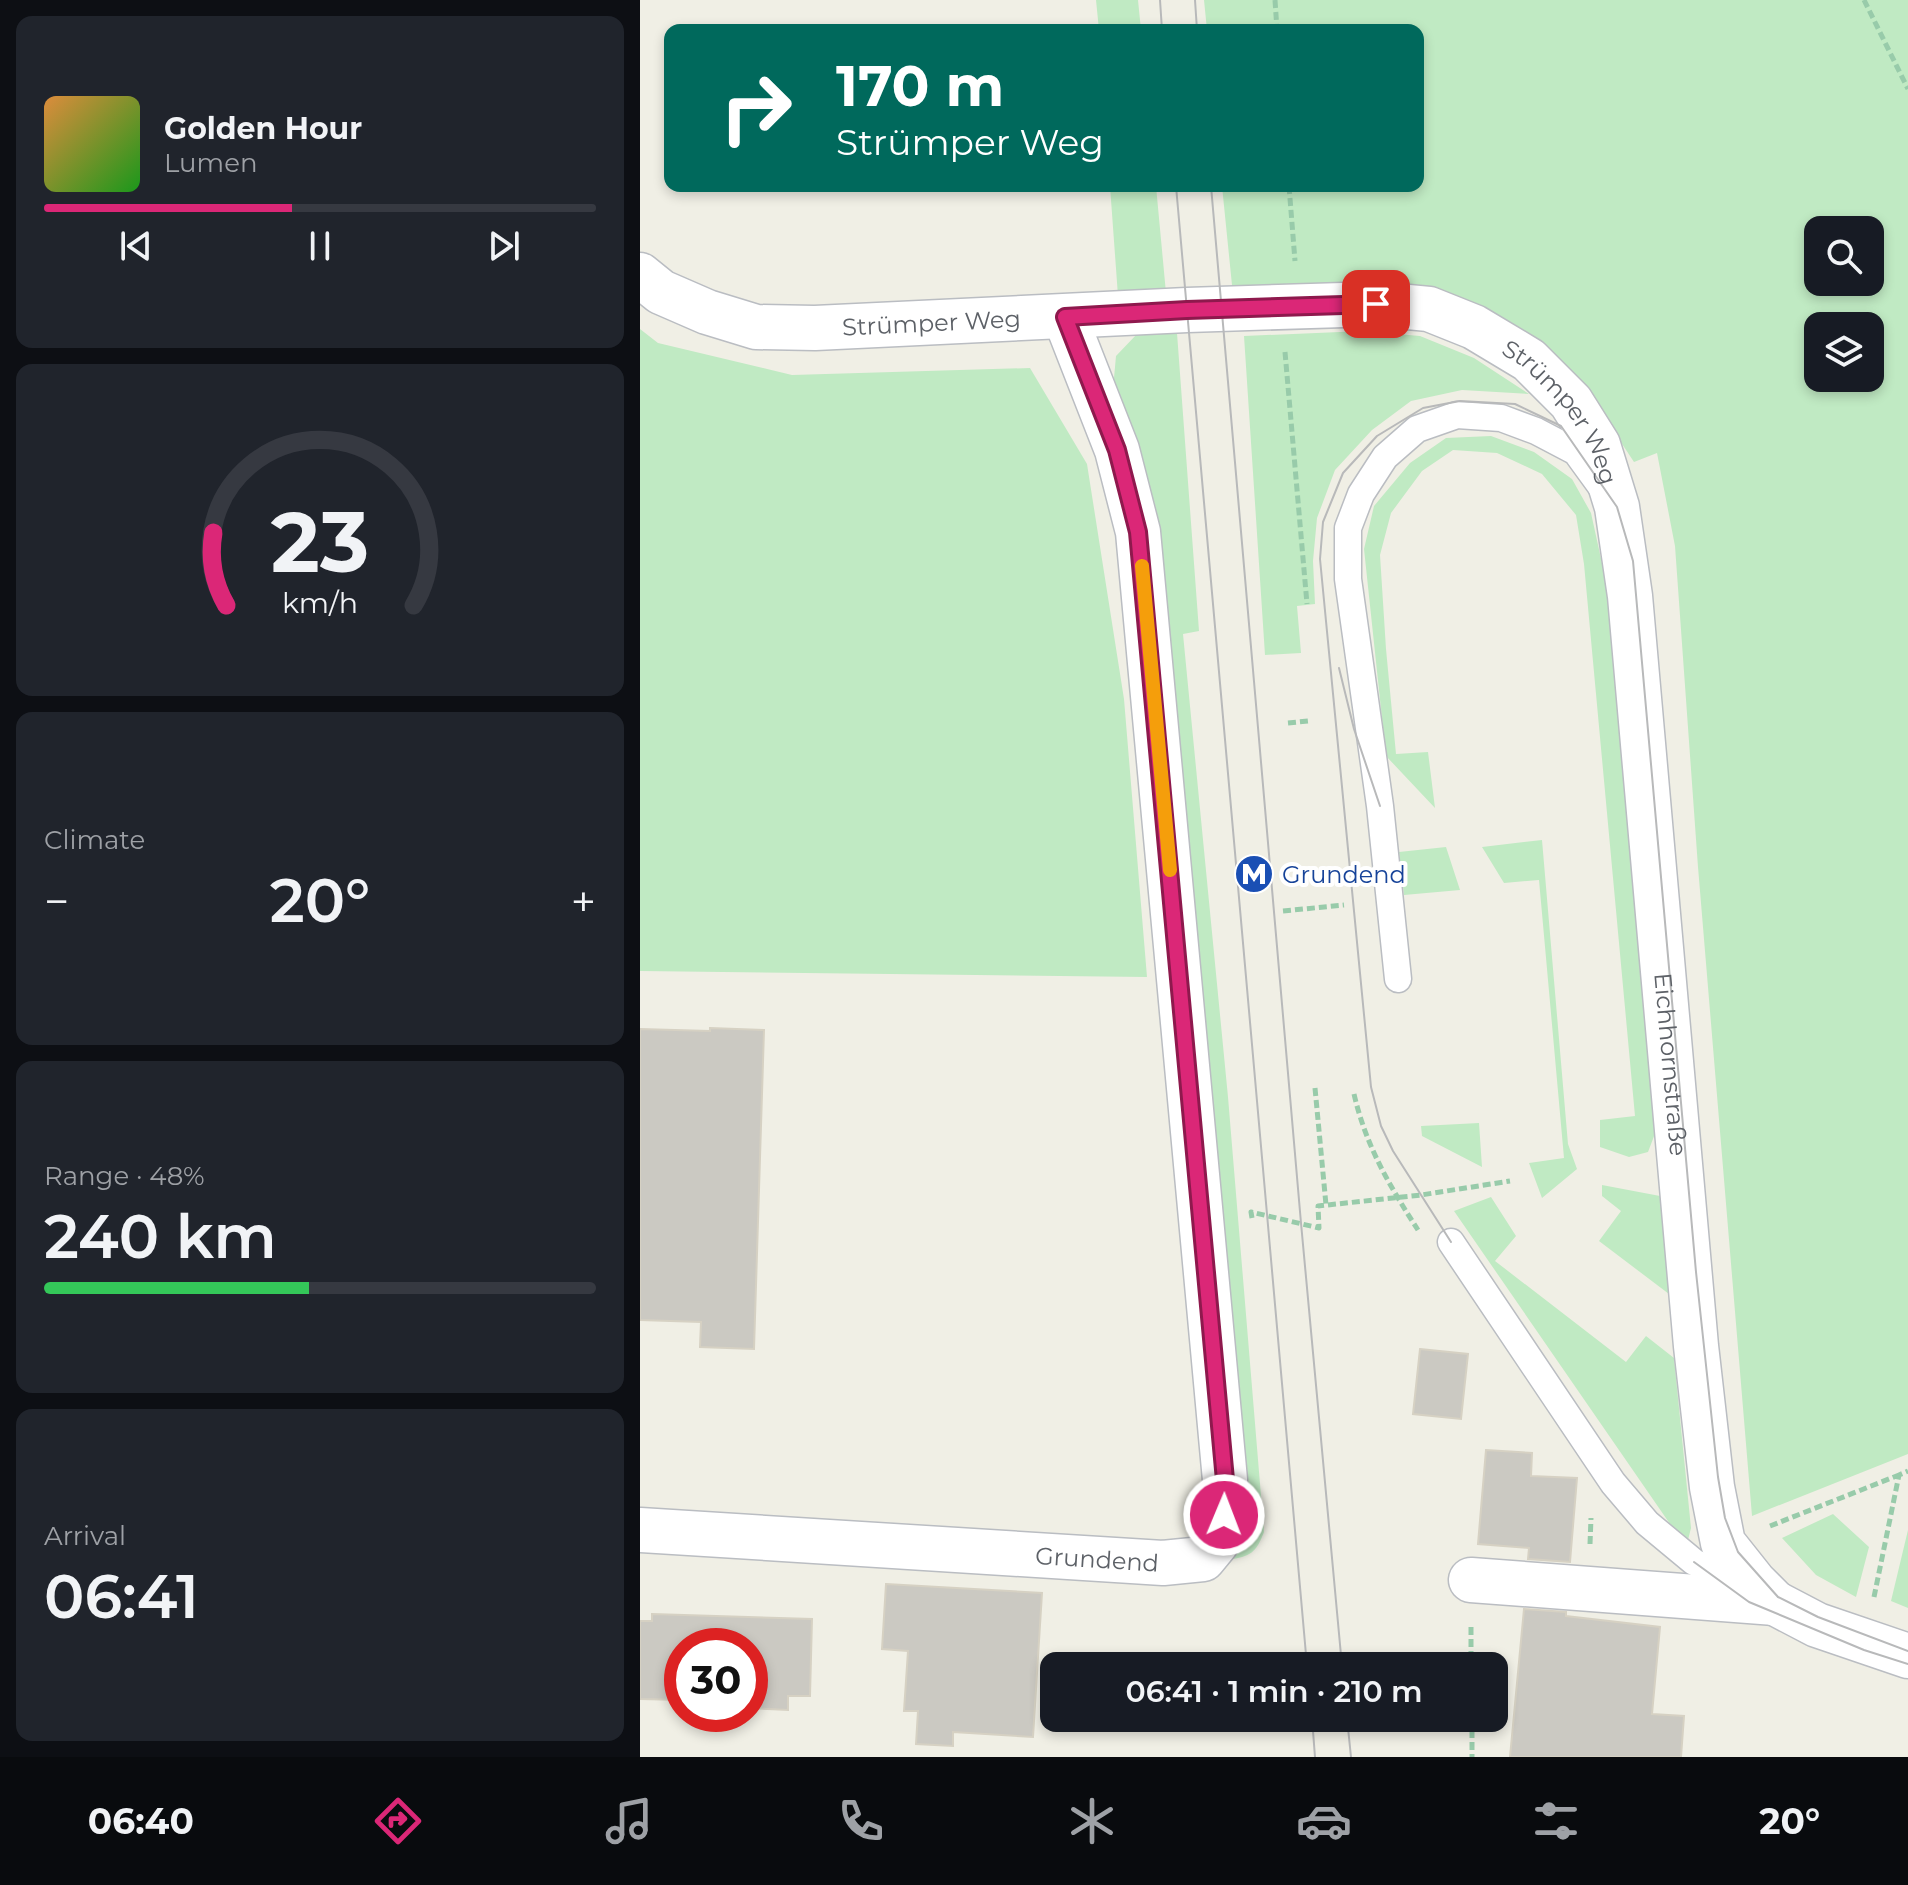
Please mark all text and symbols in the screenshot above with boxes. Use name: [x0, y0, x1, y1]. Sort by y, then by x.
text: 170 m: [836, 52, 1004, 120]
icon: right: [704, 56, 808, 160]
text: Golden Hour: [164, 110, 362, 147]
text: Strümper Weg: [836, 120, 1104, 164]
text: Lumen: [164, 147, 257, 179]
map controls: [1804, 216, 1884, 392]
button: search: [1804, 216, 1884, 296]
icon: previous: [114, 224, 158, 268]
icon: pause: [298, 224, 342, 268]
icon: next: [482, 224, 526, 268]
pin: [1342, 270, 1410, 338]
icon: arrive: [1354, 282, 1398, 326]
street label: Strümper Weg: [841, 304, 1021, 341]
button: layers: [1804, 312, 1884, 392]
street label: Strümper Weg: [1497, 333, 1624, 488]
text: 23: [271, 491, 369, 593]
text: km/h: [282, 585, 358, 620]
text: Climate: [44, 824, 145, 856]
metro station icon: Grundend: [1233, 853, 1275, 895]
place label: Grundend: [1282, 860, 1406, 889]
text: 20°: [270, 864, 370, 937]
text: −: [44, 874, 69, 928]
text: +: [571, 874, 596, 928]
street label: Eichhornstraße: [1649, 972, 1694, 1157]
text: Range · 48%: [44, 1160, 205, 1192]
text: 240 km: [44, 1200, 277, 1273]
position arrow: [1182, 1473, 1266, 1557]
text: Arrival: [44, 1520, 126, 1552]
street label: Grundend: [1034, 1540, 1160, 1577]
text: 06:41: [44, 1560, 199, 1633]
speed limit sign: 30: [664, 1628, 768, 1732]
text: 06:41 · 1 min · 210 m: [1126, 1673, 1423, 1710]
icon: directions: [370, 1793, 426, 1849]
icon: music: [601, 1793, 657, 1849]
icon: phone: [833, 1793, 889, 1849]
icon: climate: [1064, 1793, 1120, 1849]
icon: car: [1296, 1793, 1352, 1849]
icon: filters: [1528, 1793, 1584, 1849]
text: 06:40: [88, 1799, 194, 1843]
text: 20°: [1759, 1799, 1820, 1843]

